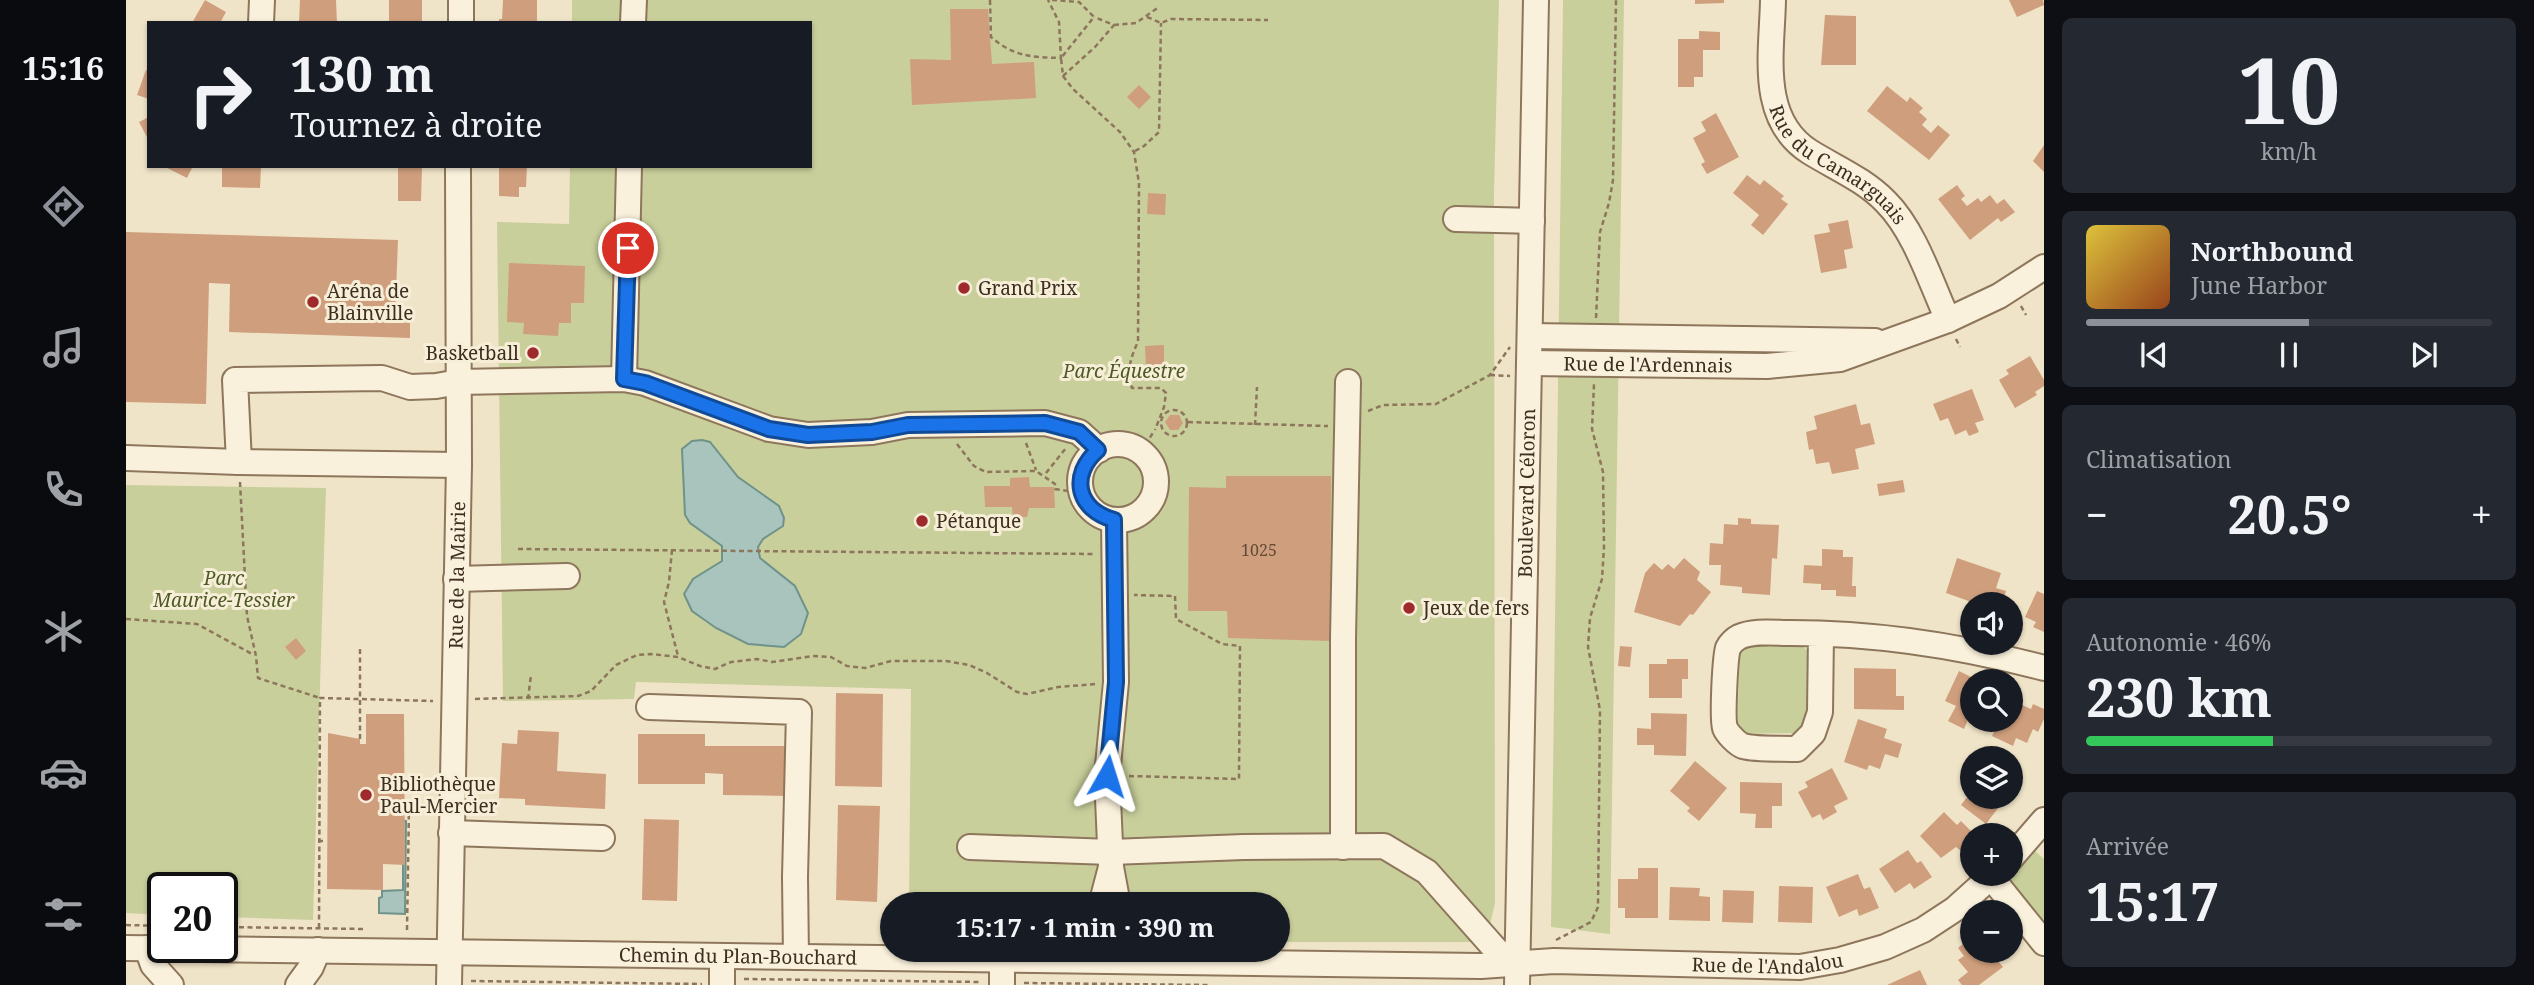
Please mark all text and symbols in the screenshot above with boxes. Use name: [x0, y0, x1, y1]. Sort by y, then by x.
text: 10: [2238, 27, 2340, 151]
text: 130 m: [290, 40, 434, 106]
text: 15:16: [22, 46, 104, 89]
icon: right: [175, 49, 266, 140]
street label: Rue du Camarguais: [1763, 101, 1913, 229]
text: Tournez à droite: [290, 103, 542, 146]
text: km/h: [2261, 135, 2317, 167]
icon: directions: [39, 182, 88, 231]
pin: [598, 218, 658, 278]
icon: arrive: [609, 229, 647, 267]
text: Northbound: [2191, 233, 2353, 269]
text: June Harbor: [2191, 269, 2327, 301]
place label: Grand Prix: [978, 275, 1077, 301]
place label: Aréna de Blainville: [327, 278, 413, 326]
marker: Grand Prix: [956, 280, 972, 296]
marker: Aréna de Blainville: [305, 294, 321, 310]
icon: music: [39, 323, 88, 372]
icon: previous: [2135, 336, 2173, 374]
icon: pause: [2270, 336, 2308, 374]
icon: next: [2405, 336, 2443, 374]
place label: Basketball: [426, 340, 519, 366]
marker: Basketball: [525, 345, 541, 361]
street label: Rue de l'Ardennais: [1563, 350, 1733, 379]
park label: Parc Équestre: [1062, 358, 1185, 384]
street label: Boulevard Céloron: [1512, 408, 1541, 578]
text: Climatisation: [2086, 443, 2232, 475]
icon: phone: [39, 465, 88, 514]
text: 20.5°: [2227, 478, 2352, 549]
text: −: [2086, 488, 2108, 540]
text: +: [2471, 488, 2492, 540]
street label: Rue de la Mairie: [442, 501, 471, 649]
place label: Pétanque: [936, 508, 1021, 534]
marker: Pétanque: [914, 513, 930, 529]
house number: 1025: [1241, 539, 1277, 561]
park label: Parc Maurice-Tessier: [152, 565, 295, 613]
map controls: [1960, 592, 2023, 963]
button: sound: [1960, 592, 2023, 655]
place label: Jeux de fers: [1422, 595, 1529, 621]
marker: Jeux de fers: [1401, 600, 1417, 616]
icon: climate: [39, 607, 88, 656]
text: Autonomie · 46%: [2086, 626, 2271, 658]
text: 230 km: [2086, 661, 2272, 732]
button: search: [1960, 669, 2023, 732]
position arrow: [1070, 739, 1144, 813]
button: layers: [1960, 746, 2023, 809]
icon: car: [39, 748, 88, 797]
place label: Bibliothèque Paul-Mercier: [380, 771, 498, 819]
marker: Bibliothèque Paul-Mercier: [358, 787, 374, 803]
button: +: [1960, 823, 2023, 886]
text: Arrivée: [2086, 830, 2169, 862]
text: 15:17: [2086, 865, 2219, 936]
speed limit sign: 20: [147, 872, 238, 963]
icon: filters: [39, 890, 88, 939]
button: −: [1960, 900, 2023, 963]
text: 15:17 · 1 min · 390 m: [955, 909, 1215, 945]
street label: Chemin du Plan-Bouchard: [619, 942, 858, 971]
street label: Rue de l'Andalou: [1691, 947, 1845, 980]

